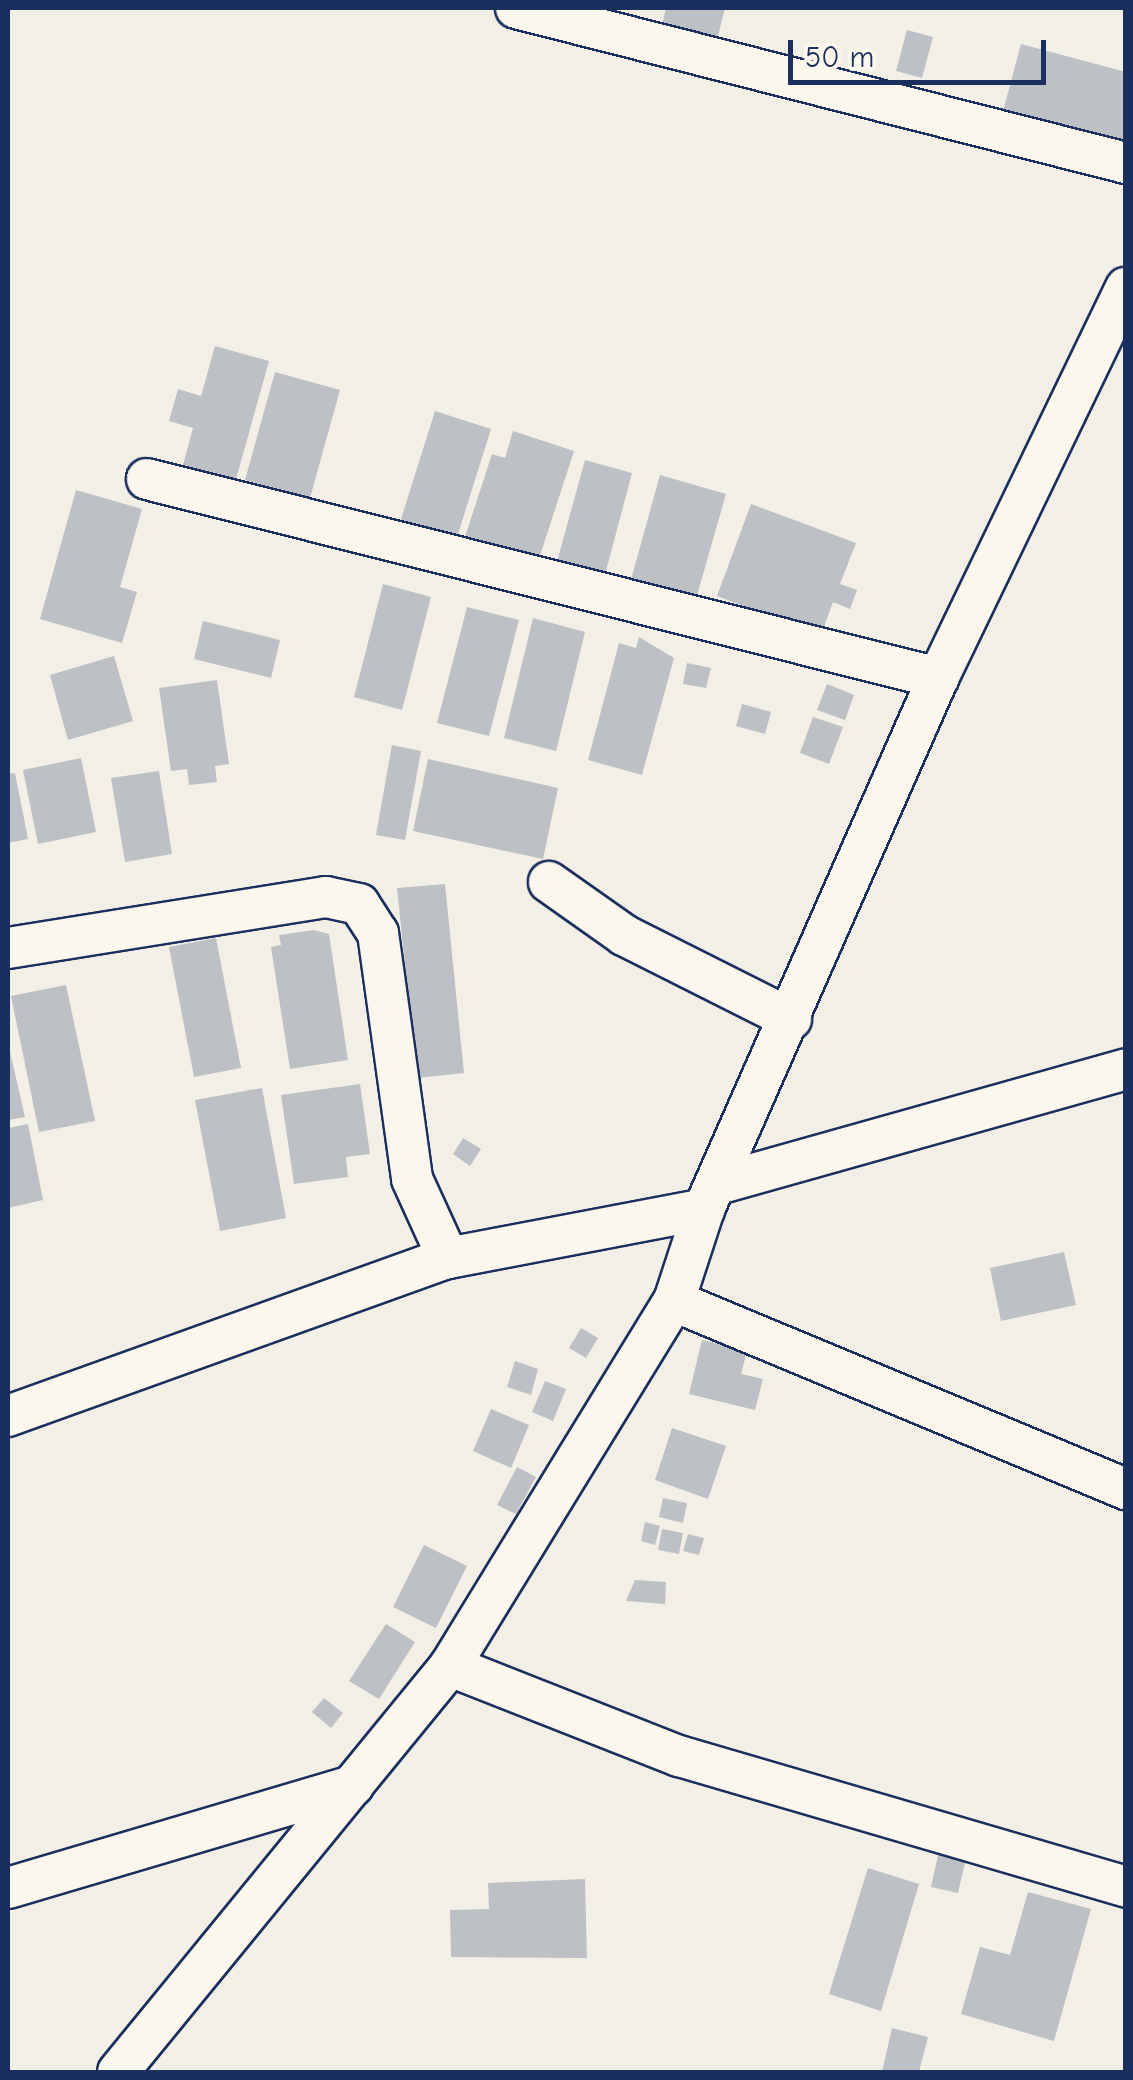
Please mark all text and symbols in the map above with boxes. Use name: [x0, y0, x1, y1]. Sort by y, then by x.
scale bar: [793, 20, 1050, 82]
text: 50 m: [805, 40, 874, 75]

